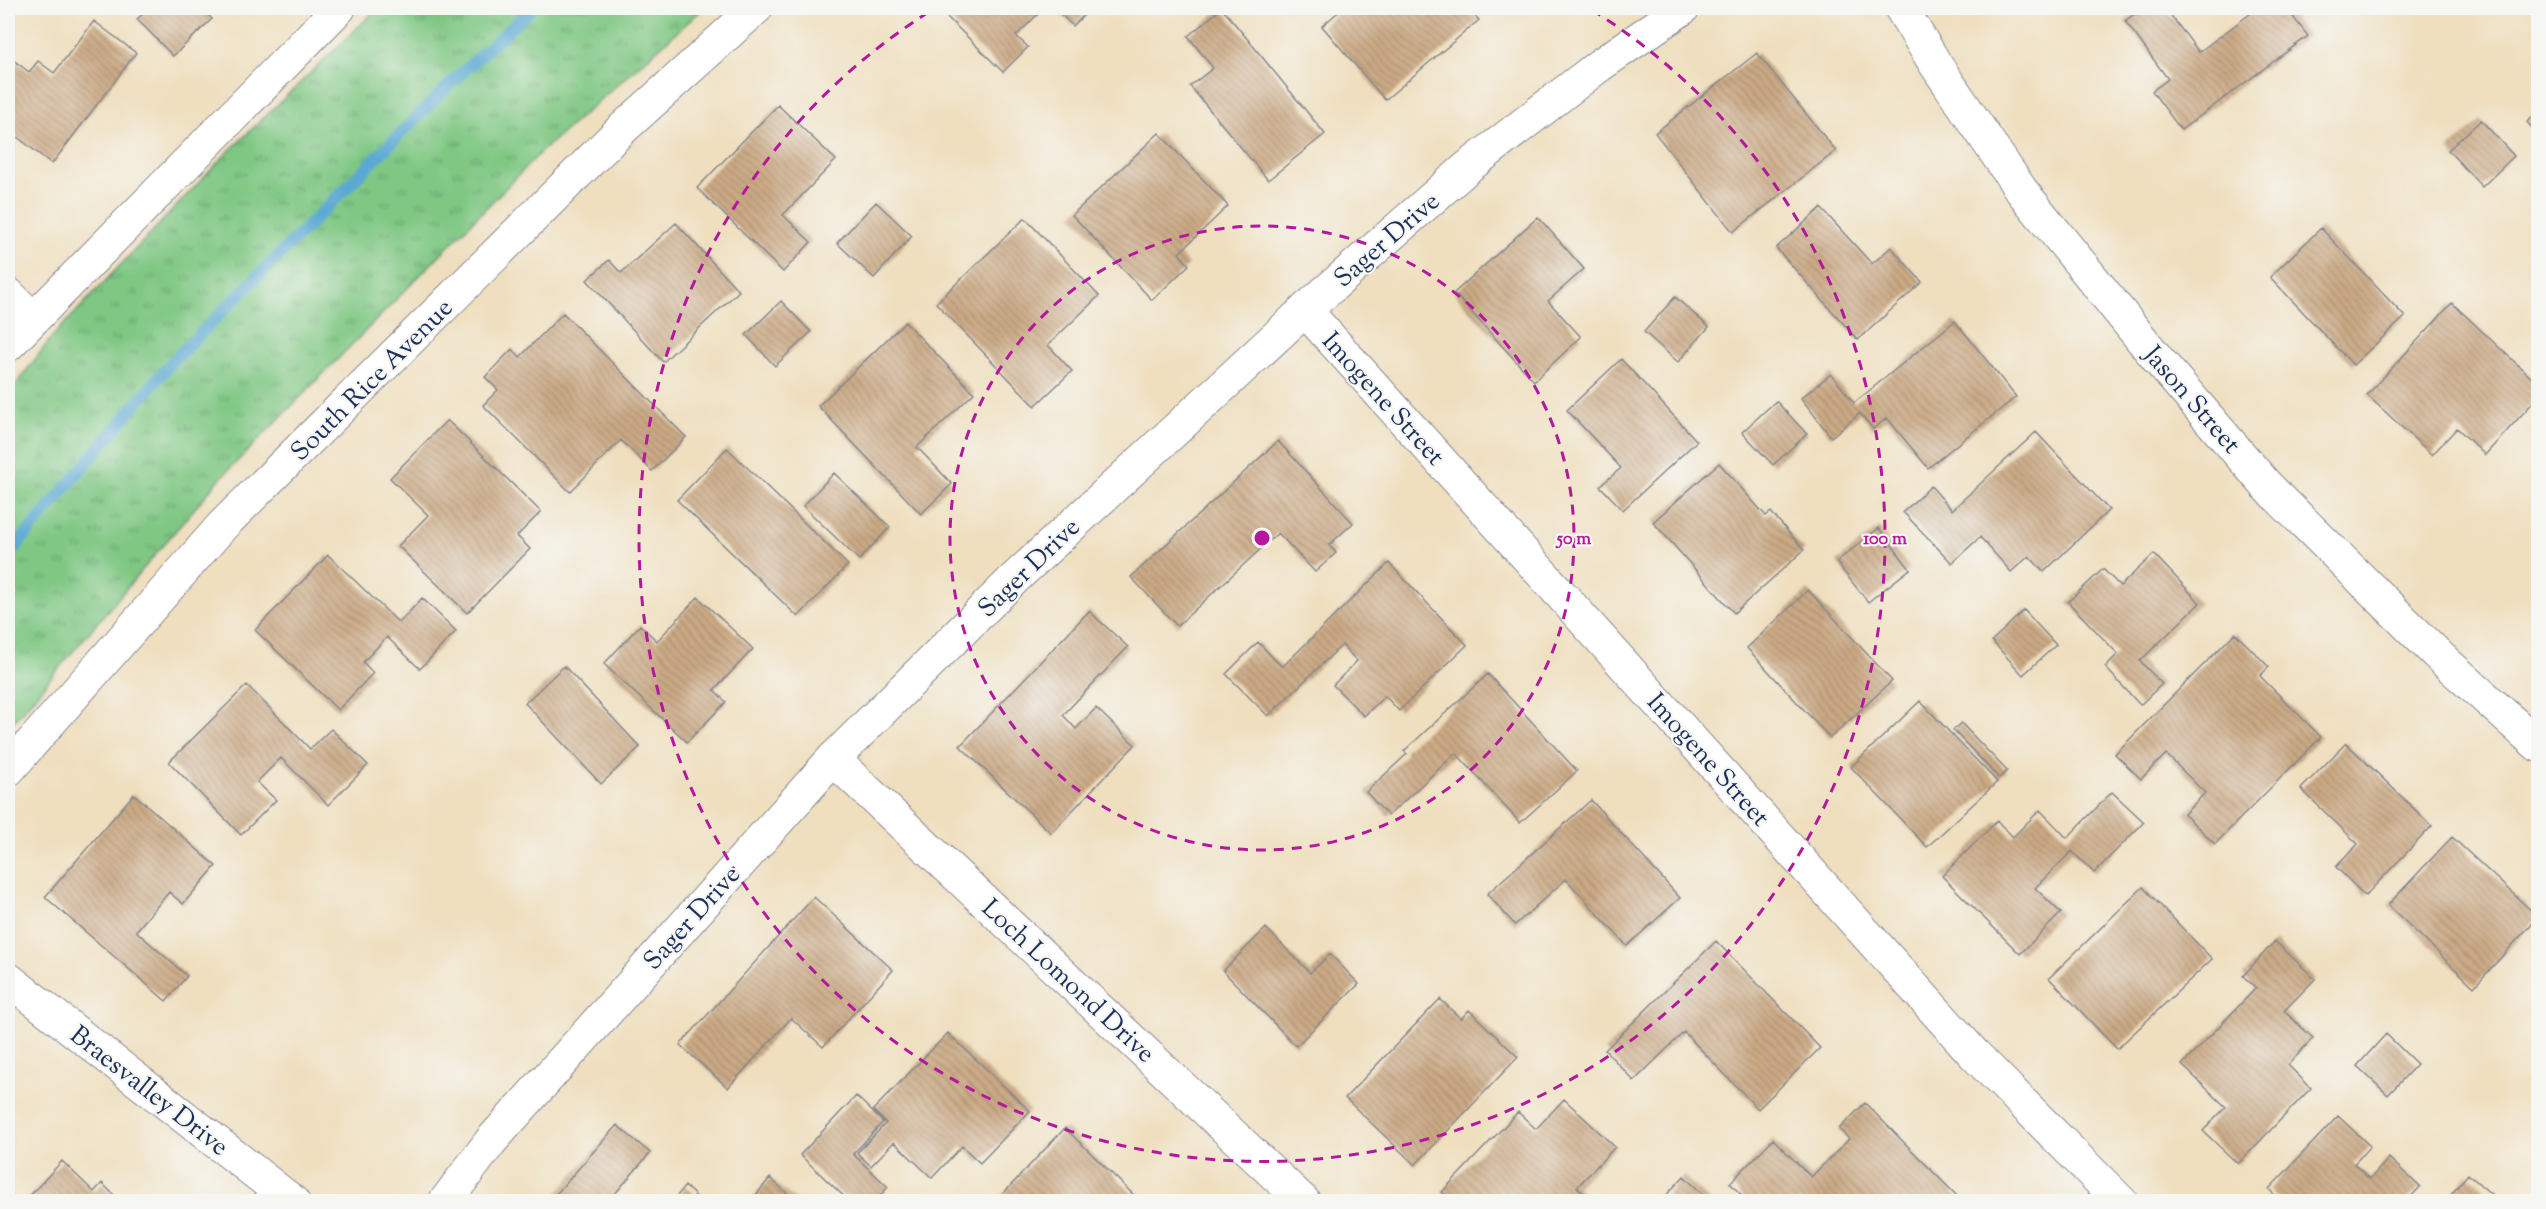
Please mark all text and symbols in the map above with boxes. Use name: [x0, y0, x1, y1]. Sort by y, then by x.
street label: Sager Drive: [1327, 184, 1449, 297]
street label: South Rice Avenue: [283, 291, 462, 470]
street label: Imogene Street: [1312, 325, 1452, 475]
street label: Jason Street: [2133, 337, 2248, 463]
street label: Sager Drive: [970, 510, 1089, 627]
text: 50 m: [1555, 527, 1591, 553]
text: 100 m: [1863, 527, 1907, 553]
centre of rings: [1252, 528, 1272, 548]
street label: Imogene Street: [1637, 686, 1777, 836]
street label: Sager Drive: [636, 858, 750, 979]
street label: Loch Lomond Drive: [972, 891, 1162, 1072]
street label: Braesvalley Drive: [61, 1018, 236, 1166]

